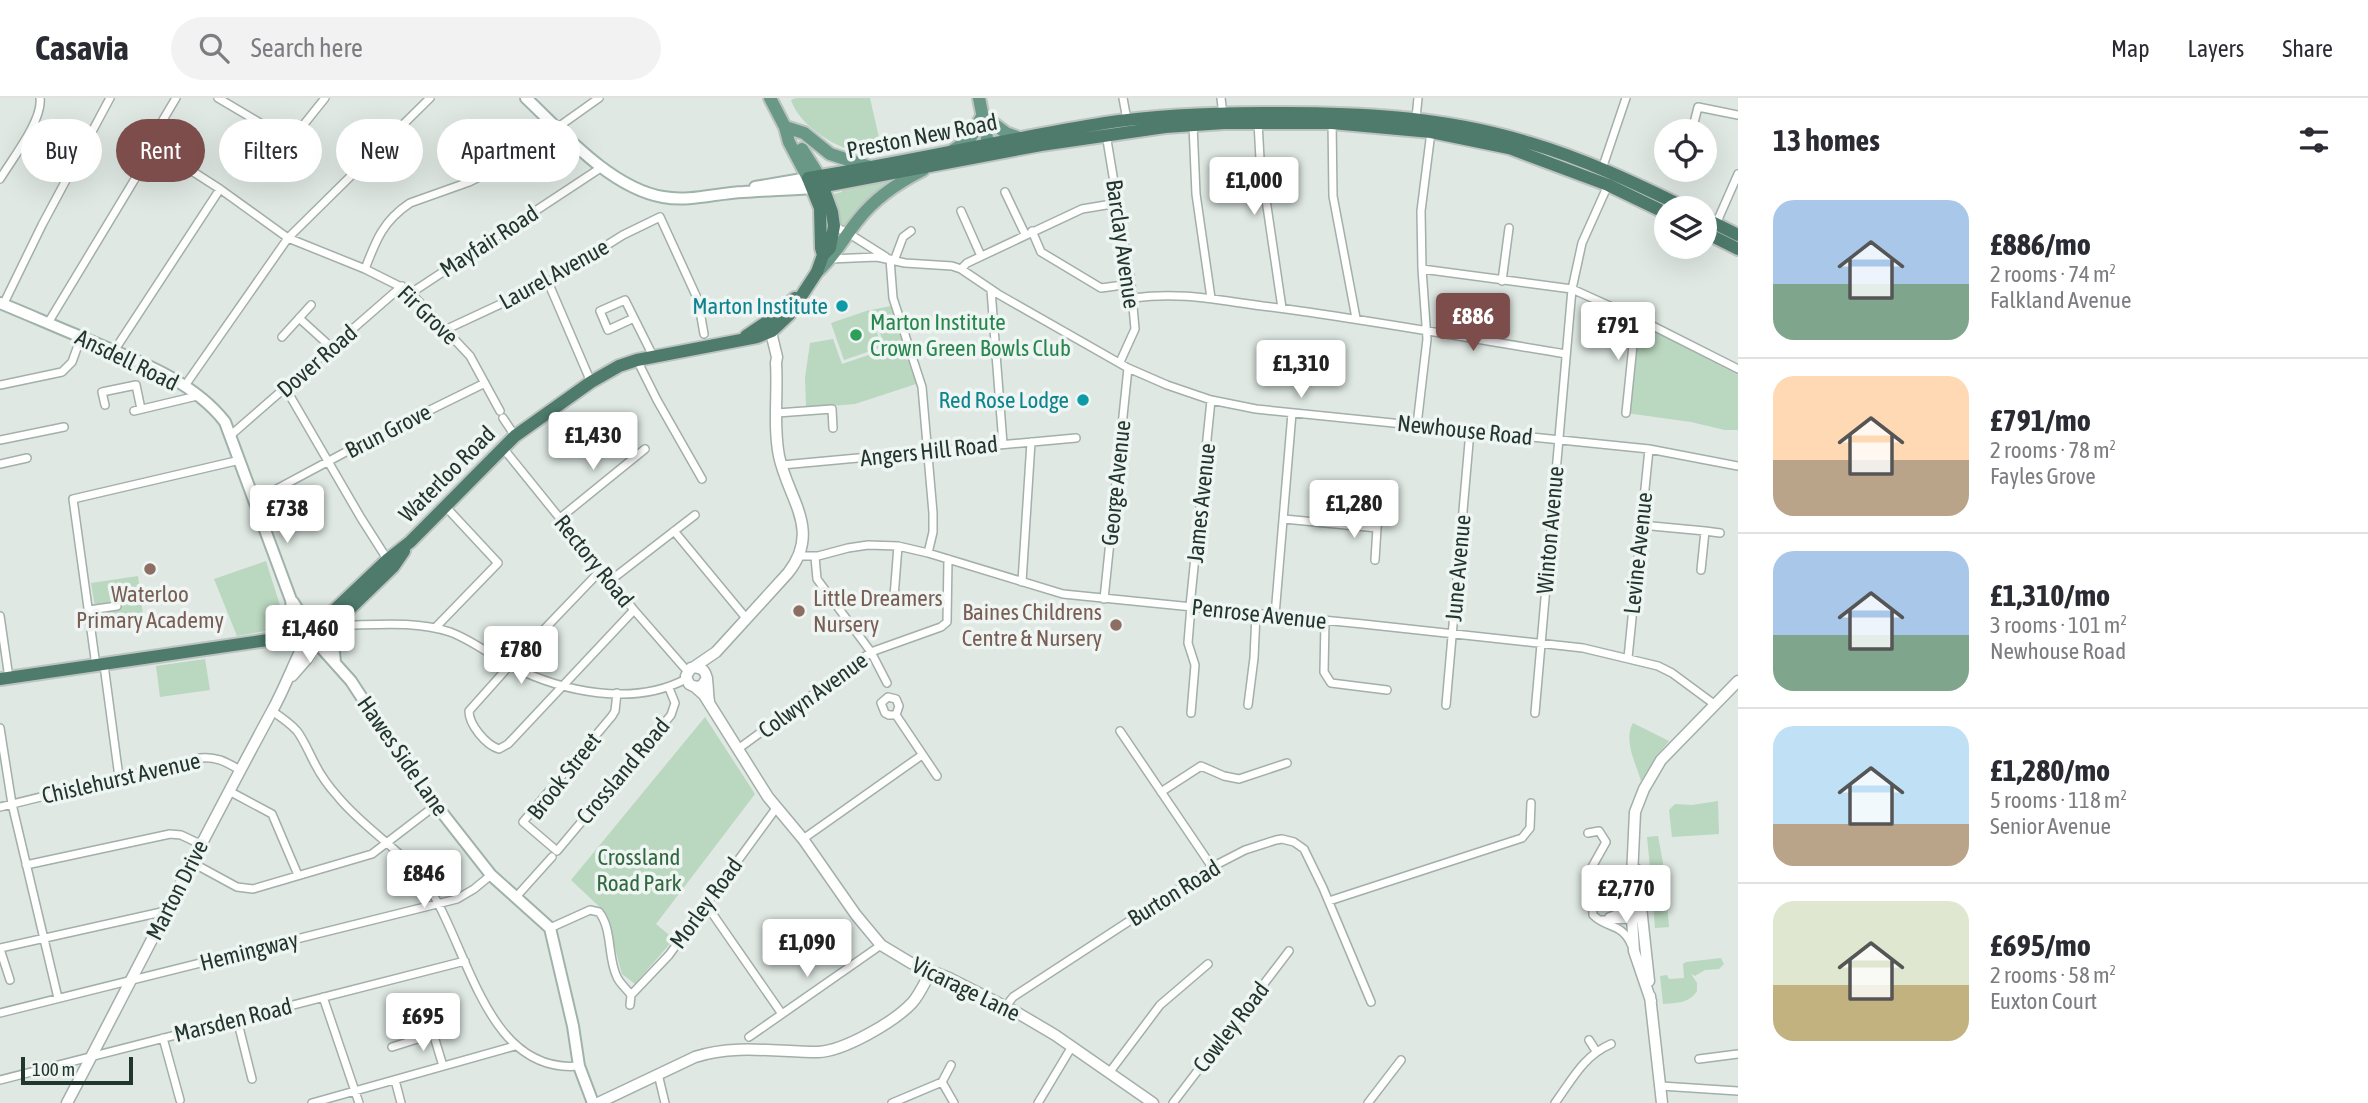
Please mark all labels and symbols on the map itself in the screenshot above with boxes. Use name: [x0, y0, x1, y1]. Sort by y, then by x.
street label: Preston New Road: [845, 109, 999, 163]
pin: £1,000: [1197, 158, 1311, 217]
street label: Barclay Avenue: [1101, 178, 1145, 310]
street label: Mayfair Road: [435, 200, 543, 282]
street label: Laurel Avenue: [495, 233, 613, 315]
street label: Fir Grove: [392, 280, 464, 350]
place label: Marton Institute: [692, 293, 828, 319]
pin: £886: [1432, 294, 1514, 353]
marker: Marton Institute: [834, 298, 850, 314]
pin: £791: [1577, 302, 1659, 362]
place label: Marton Institute Crown Green Bowls Club: [870, 309, 1071, 361]
street label: Dover Road: [272, 319, 362, 403]
street label: Ansdell Road: [71, 324, 183, 396]
marker: Marton Institute Crown Green Bowls Club: [848, 327, 864, 343]
pin: £1,310: [1244, 341, 1358, 400]
place label: Red Rose Lodge: [939, 387, 1069, 413]
marker: Red Rose Lodge: [1075, 392, 1091, 408]
street label: Brun Grove: [341, 398, 435, 464]
street label: Newhouse Road: [1396, 410, 1534, 450]
pin: £1,430: [536, 412, 650, 472]
street label: George Avenue: [1096, 419, 1136, 547]
street label: Waterloo Road: [394, 421, 500, 527]
street label: Angers Hill Road: [859, 431, 999, 471]
street label: James Avenue: [1182, 442, 1220, 564]
street label: Winton Avenue: [1531, 465, 1569, 595]
pin: £1,280: [1297, 480, 1411, 540]
pin: £738: [246, 486, 328, 545]
street label: Levine Avenue: [1619, 491, 1657, 615]
street label: Rectory Road: [549, 510, 639, 612]
street label: June Avenue: [1440, 514, 1476, 622]
marker: Waterloo Primary Academy: [142, 561, 158, 577]
place label: Waterloo Primary Academy: [76, 581, 224, 633]
place label: Little Dreamers Nursery: [813, 585, 943, 637]
street label: Penrose Avenue: [1190, 594, 1328, 634]
place label: Baines Childrens Centre & Nursery: [962, 599, 1102, 651]
marker: Little Dreamers Nursery: [791, 603, 807, 619]
pin: £1,460: [253, 606, 367, 665]
marker: Baines Childrens Centre & Nursery: [1108, 617, 1124, 633]
pin: £780: [480, 626, 562, 686]
street label: Colwyn Avenue: [753, 647, 873, 743]
street label: Hawes Side Lane: [352, 691, 454, 821]
street label: Crossland Road: [571, 713, 675, 829]
street label: Brook Street: [522, 727, 606, 825]
street label: Chislehurst Avenue: [39, 747, 203, 809]
street label: Marton Drive: [141, 836, 213, 944]
park label: Crossland Road Park: [596, 844, 682, 896]
pin: £846: [383, 850, 465, 910]
street label: Morley Road: [664, 853, 748, 953]
street label: Burton Road: [1123, 854, 1225, 932]
pin: £2,770: [1569, 866, 1683, 925]
pin: £1,090: [750, 920, 864, 979]
street label: Hemingway: [197, 926, 301, 976]
street label: Vicarage Lane: [908, 952, 1024, 1026]
street label: Cowley Road: [1188, 977, 1274, 1077]
street label: Marsden Road: [171, 993, 295, 1047]
pin: £695: [382, 993, 464, 1053]
scale bar: [21, 1054, 133, 1086]

